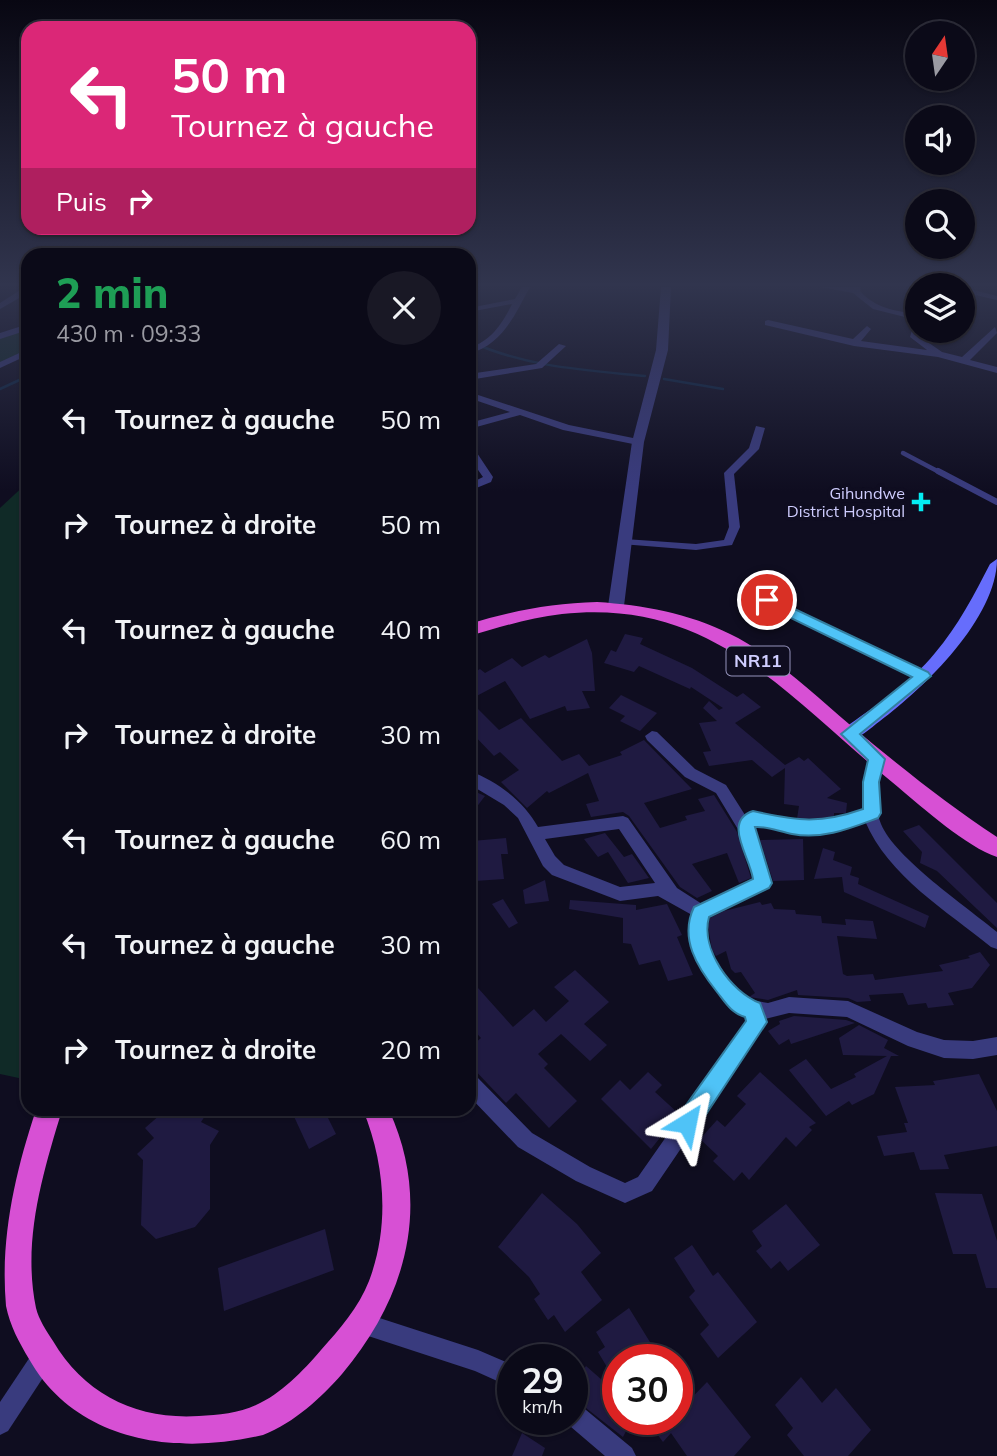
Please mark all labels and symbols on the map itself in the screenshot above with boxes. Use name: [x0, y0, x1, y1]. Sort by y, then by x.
north arrow: [905, 21, 975, 91]
place label: Gihundwe District Hospital: [787, 483, 905, 521]
marker: Gihundwe District Hospital: [911, 492, 931, 512]
pin: [737, 570, 797, 630]
road number: NR11: [726, 646, 790, 676]
position arrow: [650, 1086, 724, 1160]
speed limit sign: 30: [602, 1344, 693, 1435]

